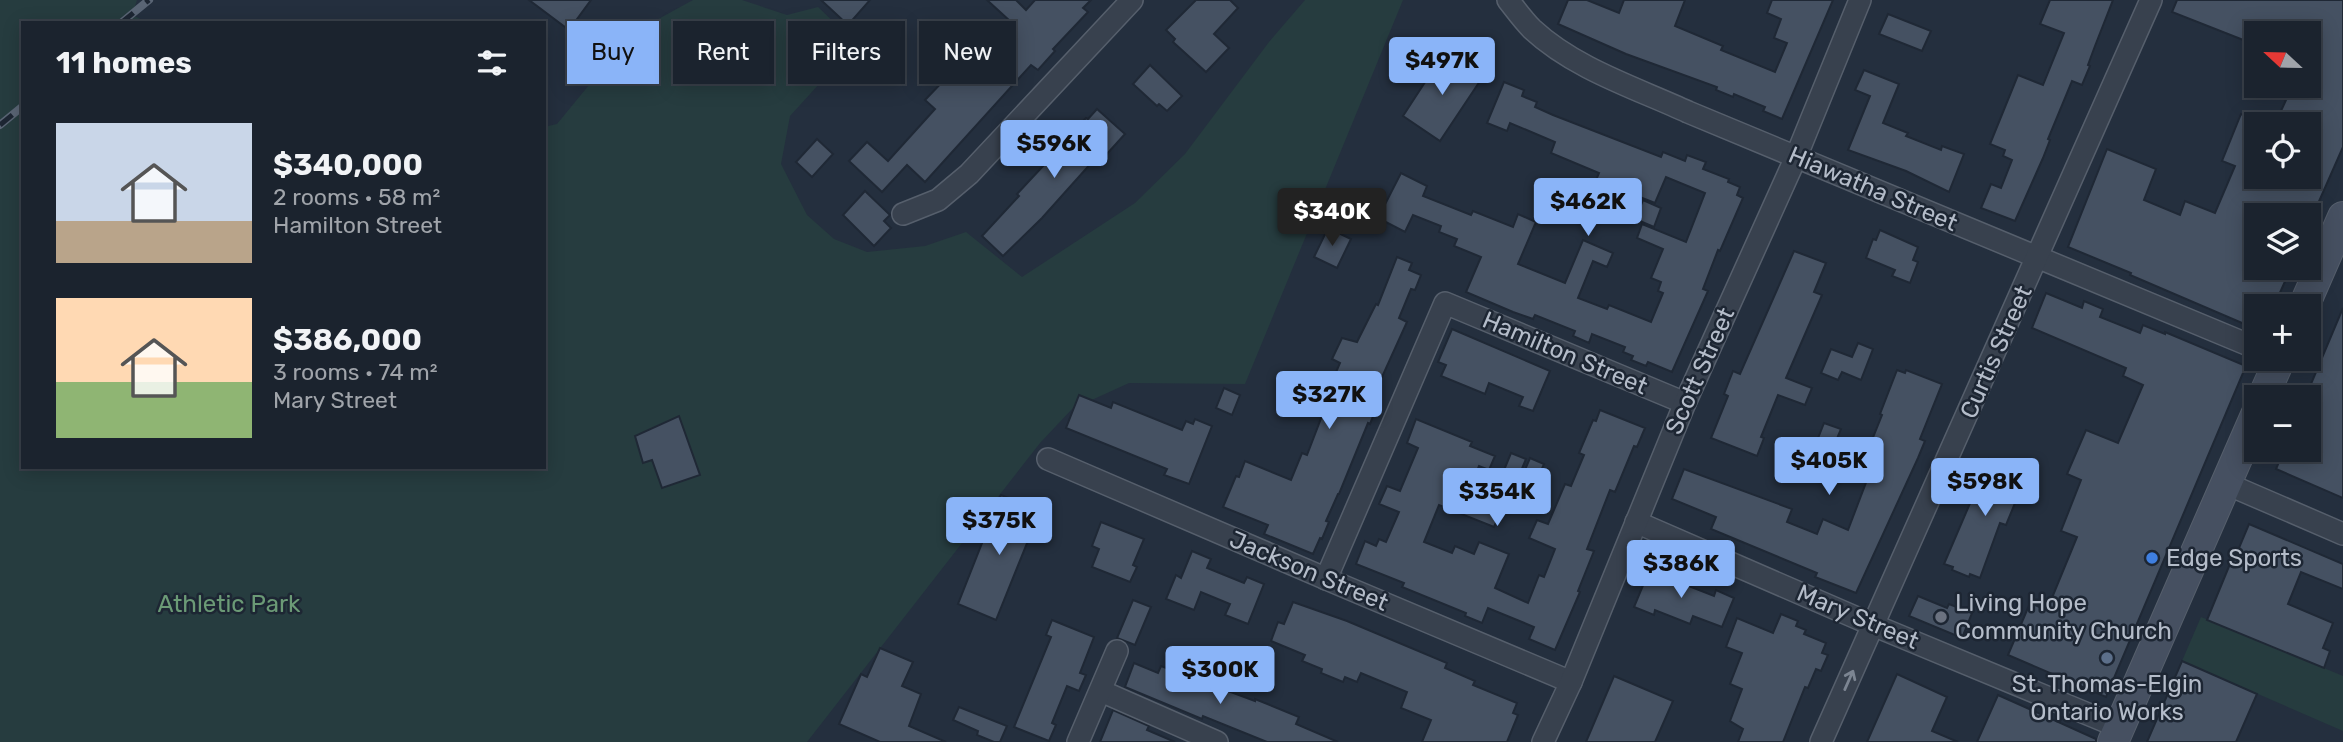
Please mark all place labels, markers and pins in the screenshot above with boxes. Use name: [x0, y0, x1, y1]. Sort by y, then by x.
pin: $497K: [1393, 38, 1491, 97]
pin: $596K: [1005, 120, 1103, 180]
pin: $462K: [1539, 178, 1637, 238]
pin: $340K: [1283, 188, 1381, 248]
pin: $327K: [1280, 372, 1378, 431]
pin: $405K: [1780, 438, 1878, 497]
pin: $598K: [1936, 458, 2034, 518]
pin: $354K: [1448, 468, 1546, 528]
pin: $375K: [950, 498, 1048, 557]
pin: $386K: [1632, 540, 1730, 600]
place label: Edge Sports: [2166, 544, 2302, 572]
marker: Edge Sports: [2144, 550, 2160, 566]
place label: Living Hope Community Church: [1955, 589, 2172, 645]
marker: Living Hope Community Church: [1933, 609, 1949, 625]
pin: $300K: [1171, 646, 1269, 706]
marker: St. Thomas-Elgin Ontario Works: [2099, 650, 2115, 666]
place label: St. Thomas-Elgin Ontario Works: [2012, 670, 2202, 726]

